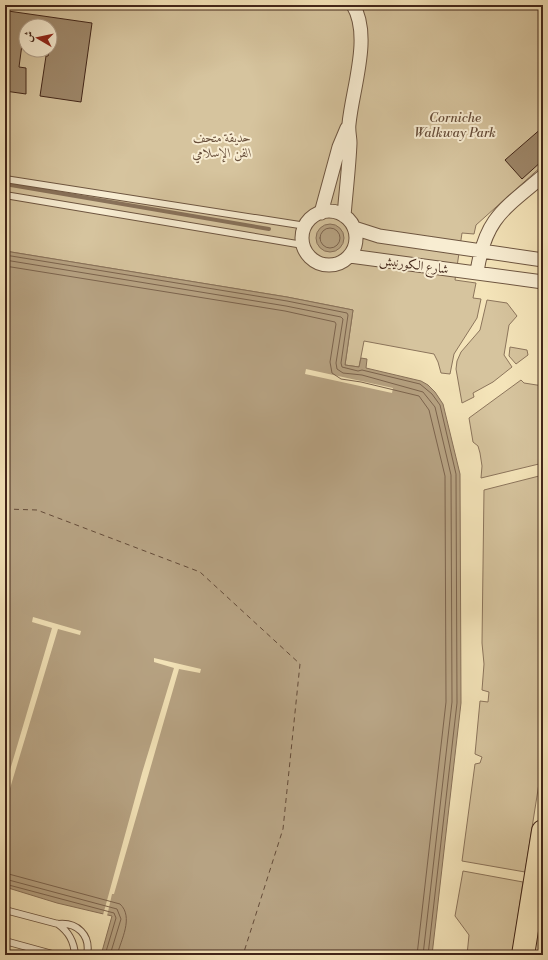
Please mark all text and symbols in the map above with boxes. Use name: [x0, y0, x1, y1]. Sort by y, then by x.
north arrow: [18, 18, 58, 58]
text: ش: [21, 30, 37, 43]
park label: Corniche Walkway Park: [414, 110, 496, 141]
park label: حديقة متحف الفن الإسلامي: [192, 130, 252, 164]
street label: شارع الكورنيش: [378, 252, 449, 281]

